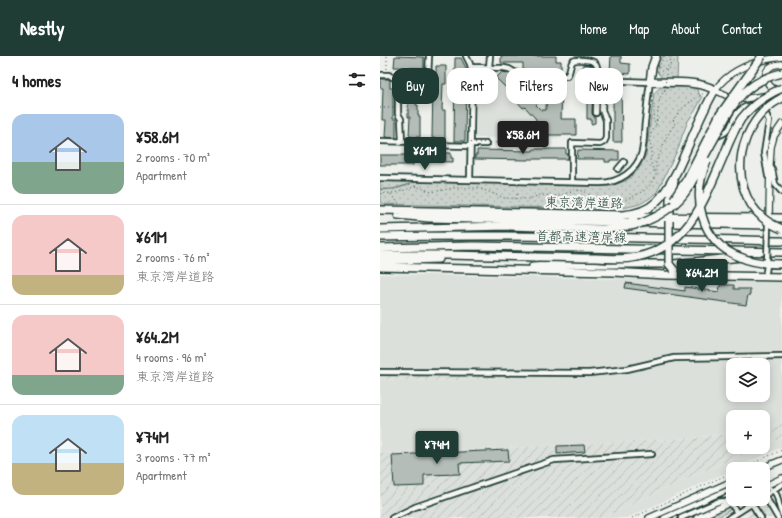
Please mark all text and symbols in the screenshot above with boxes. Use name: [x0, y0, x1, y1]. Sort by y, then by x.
text: Nestly: [20, 15, 65, 41]
text: Home: [580, 19, 607, 38]
text: Map: [629, 19, 649, 38]
text: About: [671, 19, 700, 38]
text: Contact: [722, 19, 762, 38]
chip: Buy: [392, 68, 439, 104]
chip: Rent: [447, 68, 498, 104]
chip: Filters: [506, 68, 567, 104]
chip: New: [575, 68, 623, 104]
text: 4 homes: [12, 69, 61, 92]
icon: filters: [346, 69, 368, 91]
pin: ¥58.6M: [490, 121, 556, 155]
text: ¥58.6M: [136, 125, 179, 148]
text: ¥58.6M: [507, 125, 539, 143]
icon: home: [44, 130, 92, 178]
pin: ¥61M: [401, 137, 449, 171]
text: ¥61M: [413, 141, 437, 159]
text: 2 rooms · 70 m²: [136, 148, 210, 166]
text: Apartment: [136, 166, 187, 184]
street label: 東京湾岸道路: [545, 192, 623, 212]
text: ¥61M: [136, 225, 167, 248]
street label: 首都高速湾岸線: [535, 226, 628, 246]
icon: home: [44, 231, 92, 279]
text: 2 rooms · 76 m²: [136, 248, 209, 266]
pin: ¥64.2M: [669, 259, 735, 293]
text: ¥64.2M: [686, 263, 718, 281]
text: 東京湾岸道路: [136, 267, 214, 285]
text: ¥64.2M: [136, 325, 179, 348]
icon: home: [44, 331, 92, 379]
text: 4 rooms · 96 m²: [136, 348, 207, 366]
map controls: [726, 358, 770, 506]
button: layers: [726, 358, 770, 402]
text: 東京湾岸道路: [136, 367, 214, 385]
button: +: [726, 410, 770, 454]
text: ¥74M: [136, 425, 169, 448]
icon: home: [44, 431, 92, 479]
pin: ¥74M: [413, 431, 461, 465]
text: ¥74M: [424, 435, 450, 453]
text: 3 rooms · 77 m²: [136, 448, 210, 466]
button: −: [726, 462, 770, 506]
text: Apartment: [136, 466, 187, 484]

